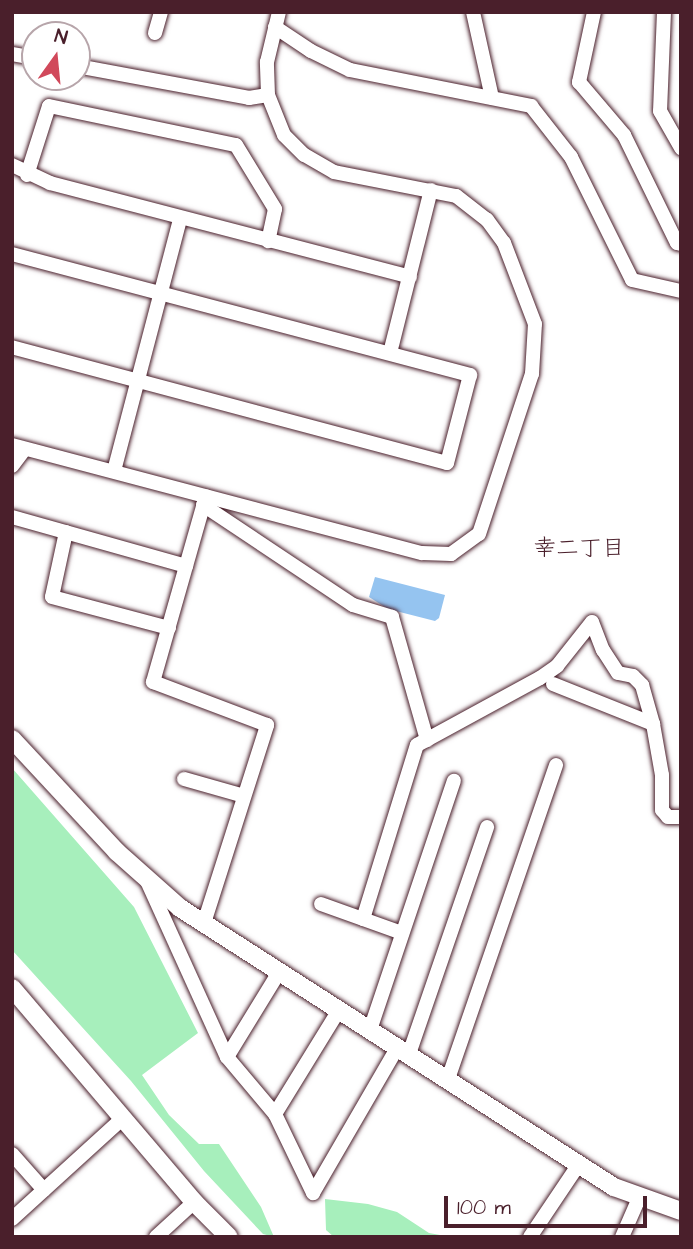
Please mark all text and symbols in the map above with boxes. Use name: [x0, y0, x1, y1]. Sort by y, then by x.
north arrow: [21, 21, 91, 91]
text: N: [52, 23, 70, 52]
district label: 幸二丁目: [533, 534, 625, 562]
scale bar: [448, 1182, 651, 1226]
text: 100 m: [457, 1193, 511, 1222]

